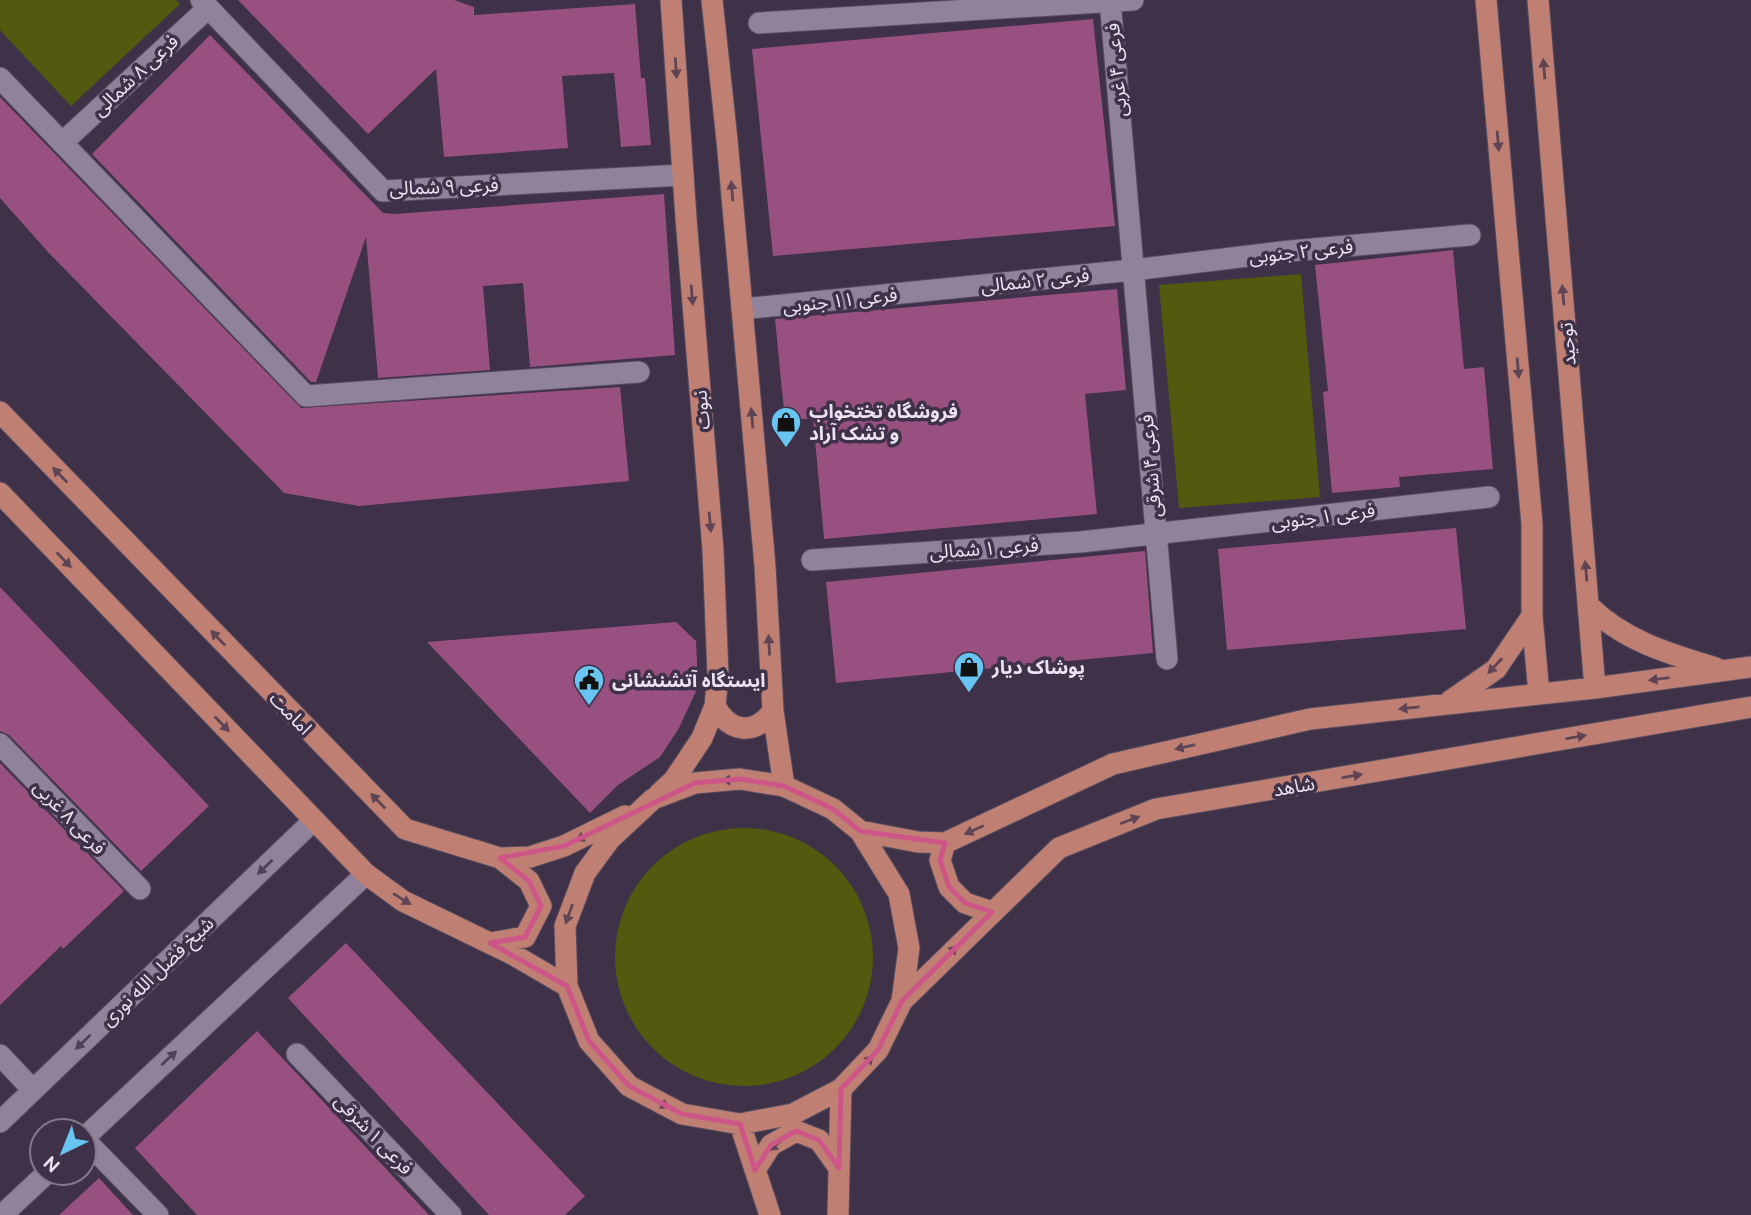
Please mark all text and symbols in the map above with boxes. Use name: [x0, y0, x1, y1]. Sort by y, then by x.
street label: فرعی ۴ غربی: [1101, 22, 1132, 118]
street label: فرعی ۸ شمالی: [88, 30, 183, 121]
one-way arrow: [671, 57, 682, 79]
one-way arrow: [1538, 57, 1549, 79]
one-way arrow: [1493, 130, 1504, 152]
street label: فرعی ۹ شمالی: [389, 173, 499, 200]
one-way arrow: [726, 180, 737, 202]
street label: فرعی ۲ جنوبی: [1248, 235, 1354, 268]
street label: فرعی ۲ شمالی: [980, 263, 1090, 298]
street label: فرعی ۱۱ جنوبی: [782, 283, 899, 318]
one-way arrow: [687, 284, 698, 306]
one-way arrow: [1557, 284, 1568, 306]
street label: توحید: [1554, 322, 1581, 366]
one-way arrow: [1513, 357, 1524, 379]
street label: نبوت: [688, 389, 715, 431]
place label: فروشگاه تختخواب و تشک آراد: [809, 400, 958, 445]
shop icon: فروشگاه تختخواب و تشک آراد: [769, 405, 803, 449]
one-way arrow: [746, 407, 757, 429]
street label: فرعی ۴ شرقی: [1135, 414, 1166, 518]
one-way arrow: [52, 466, 68, 484]
street label: فرعی ۱ جنوبی: [1270, 499, 1376, 534]
one-way arrow: [705, 511, 716, 533]
street label: فرعی ۱ شمالی: [929, 533, 1039, 564]
one-way arrow: [56, 551, 72, 568]
one-way arrow: [1580, 560, 1591, 582]
one-way arrow: [210, 630, 227, 647]
one-way arrow: [763, 634, 774, 656]
shop icon: پوشاک دیار: [952, 650, 986, 694]
place label: پوشاک دیار: [991, 656, 1085, 680]
one-way arrow: [1488, 657, 1504, 674]
public building icon: ایستگاه آتشنشانی: [572, 663, 606, 707]
place label: ایستگاه آتشنشانی: [612, 669, 766, 691]
one-way arrow: [1648, 674, 1670, 685]
street label: امامت: [265, 687, 317, 739]
one-way arrow: [1397, 703, 1419, 714]
one-way arrow: [213, 715, 229, 732]
one-way arrow: [1565, 731, 1587, 742]
one-way arrow: [1174, 742, 1196, 753]
one-way arrow: [1341, 770, 1363, 781]
street label: شاهد: [1272, 772, 1316, 800]
street label: فرعی ۸ غربی: [29, 775, 111, 859]
one-way arrow: [721, 775, 743, 786]
one-way arrow: [370, 793, 386, 810]
one-way arrow: [1119, 814, 1140, 825]
one-way arrow: [964, 825, 985, 836]
one-way arrow: [575, 830, 595, 842]
one-way arrow: [257, 859, 274, 875]
one-way arrow: [393, 893, 412, 906]
one-way arrow: [564, 904, 575, 925]
street label: شیخ فضل الله نوری: [96, 912, 221, 1033]
one-way arrow: [941, 946, 958, 962]
one-way arrow: [75, 1033, 92, 1049]
one-way arrow: [161, 1049, 178, 1066]
one-way arrow: [857, 1055, 873, 1072]
street label: فرعی ۱ شرقی: [330, 1089, 418, 1179]
one-way arrow: [651, 1097, 670, 1109]
north arrow: [28, 1117, 98, 1187]
one-way arrow: [768, 1137, 786, 1152]
text: N: [39, 1152, 64, 1177]

